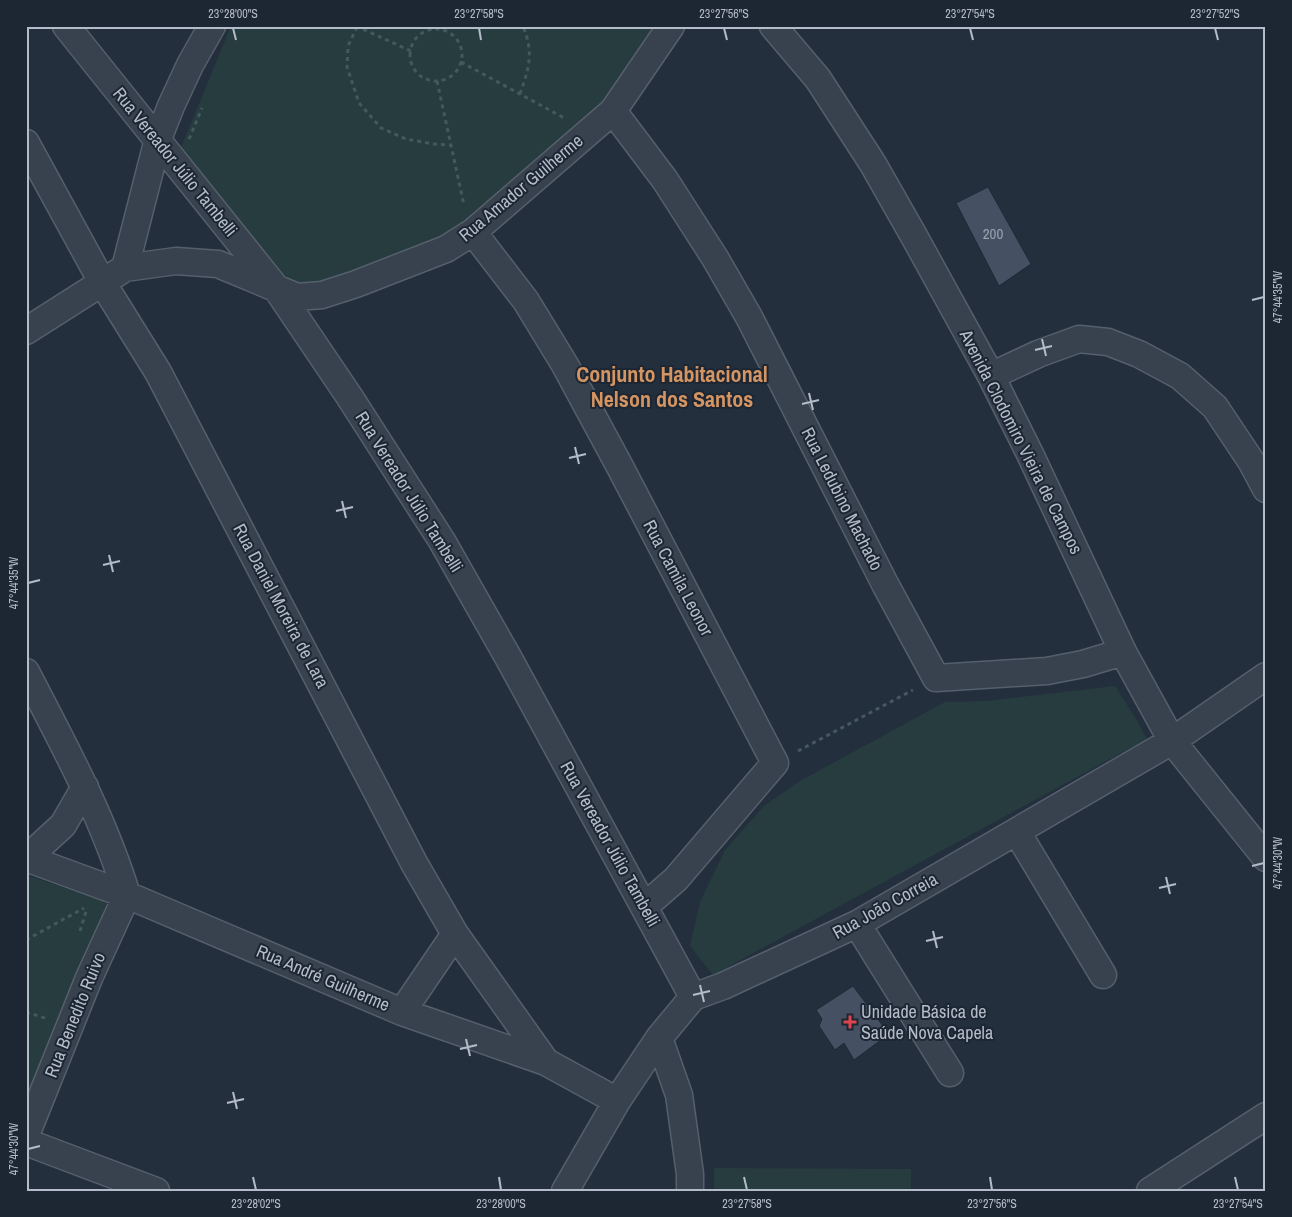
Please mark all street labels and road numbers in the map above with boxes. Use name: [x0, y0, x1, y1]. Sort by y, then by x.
street label: Rua Vereador Júlio Tambelli: [107, 82, 243, 242]
street label: Rua Amador Guilherme: [453, 128, 588, 247]
street label: Avenida Clodomiro Vieira de Campos: [953, 324, 1089, 558]
street label: Rua Vereador Júlio Tambelli: [350, 406, 469, 577]
street label: Rua Ledubino Machado: [796, 423, 889, 575]
street label: Rua Camila Leonor: [637, 515, 720, 640]
street label: Rua Daniel Moreira de Lara: [227, 519, 335, 692]
street label: Rua Vereador Júlio Tambelli: [555, 757, 666, 931]
street label: Rua João Correia: [828, 866, 942, 945]
street label: Rua André Guilherme: [253, 938, 394, 1017]
street label: Rua Benedito Ruivo: [38, 949, 111, 1081]

